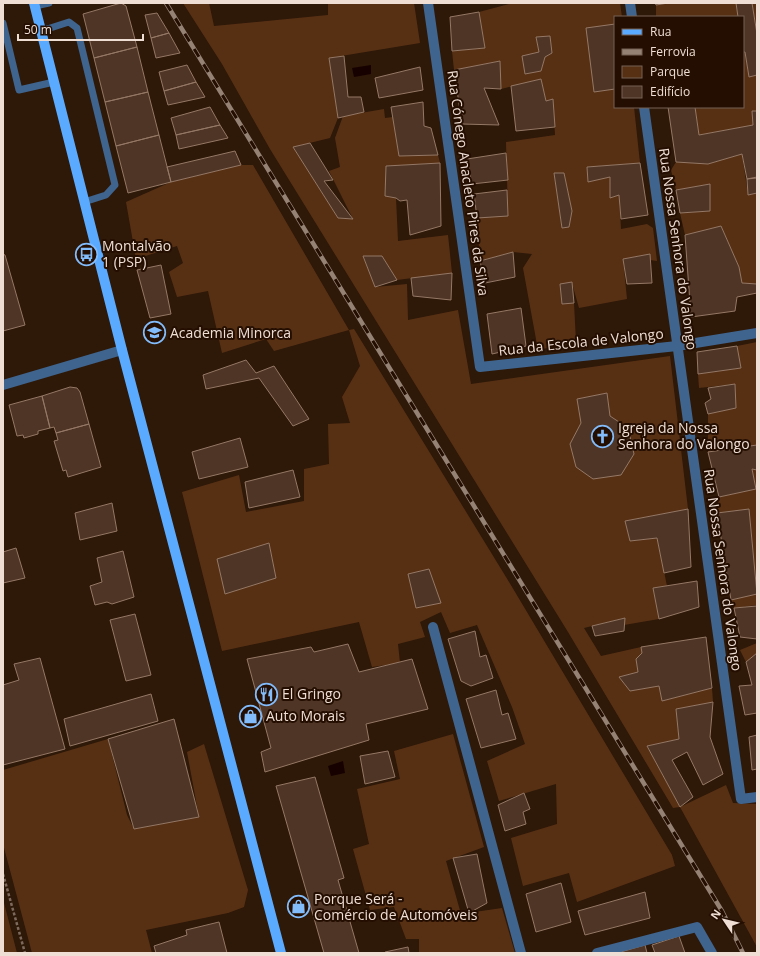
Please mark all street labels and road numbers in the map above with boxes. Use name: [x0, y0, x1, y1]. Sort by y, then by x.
street label: Rua Cónego Anacleto Pires da Silva: [443, 69, 494, 297]
street label: Rua Nossa Senhora do Valongo: [655, 147, 702, 351]
street label: Rua da Escola de Valongo: [497, 323, 664, 360]
street label: Rua Nossa Senhora do Valongo: [700, 468, 747, 672]

